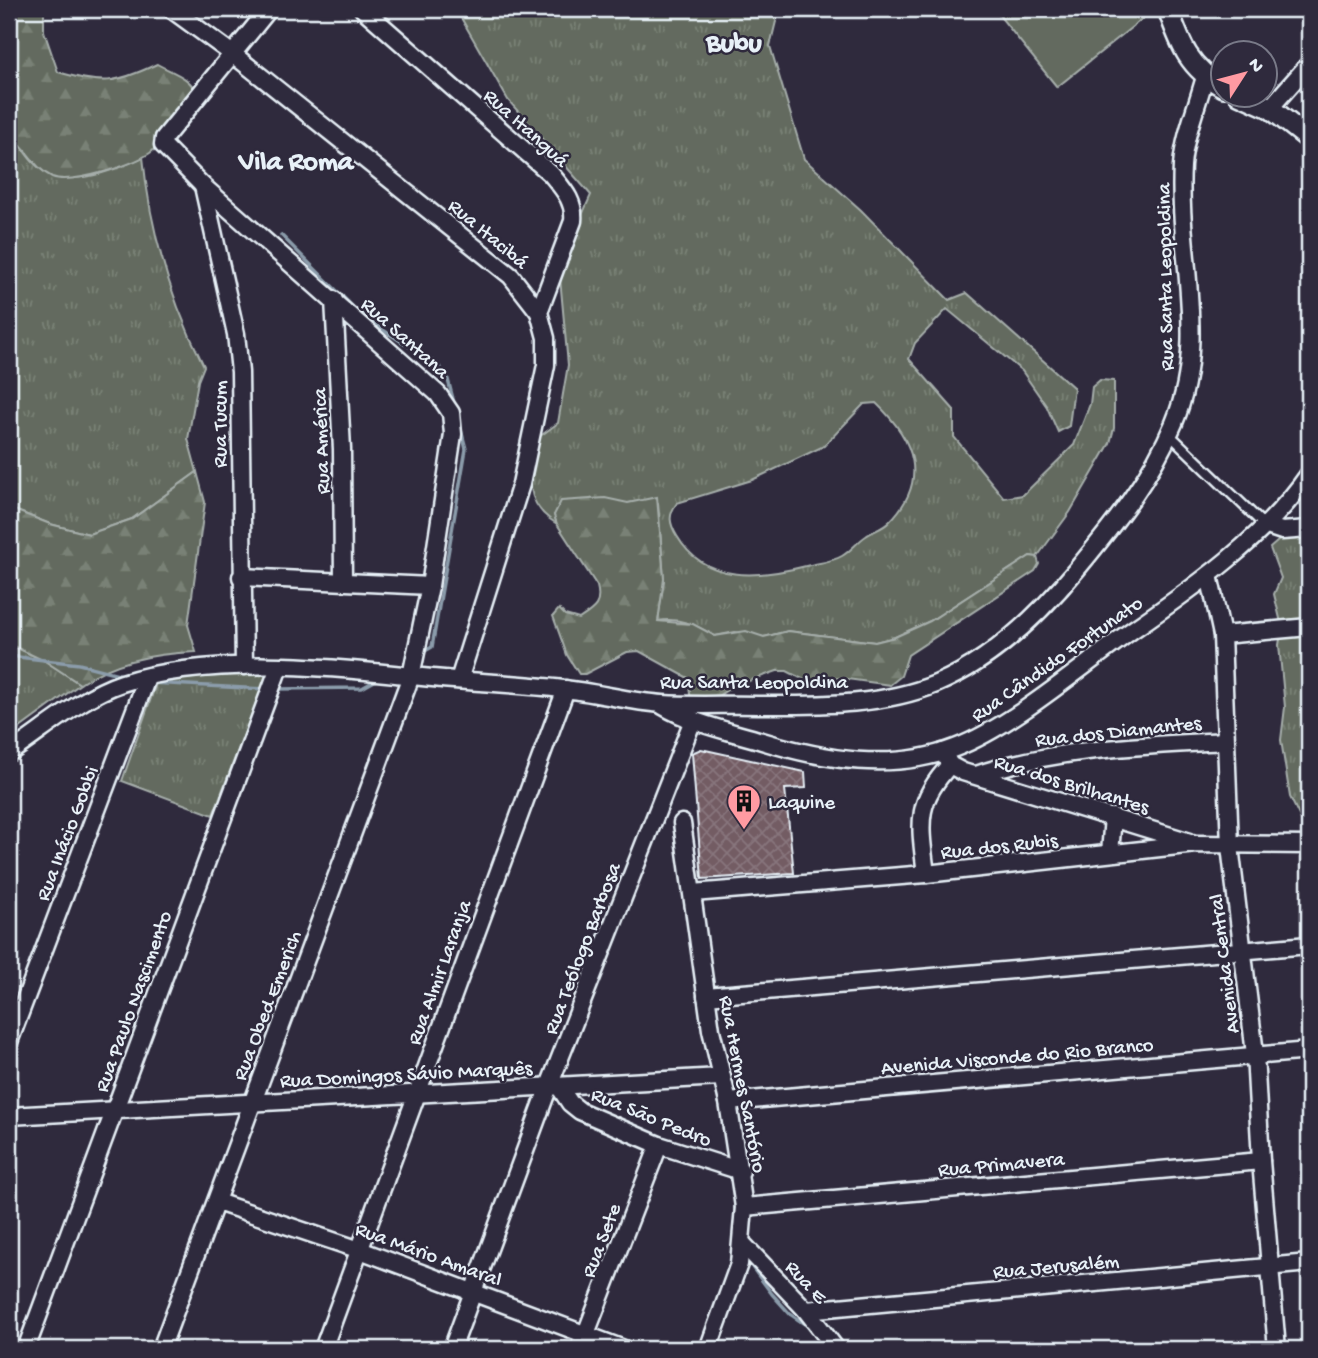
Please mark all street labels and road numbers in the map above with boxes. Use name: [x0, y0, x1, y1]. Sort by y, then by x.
street label: Rua Itanguá: [477, 85, 573, 175]
street label: Rua Santa Leopoldina: [1153, 181, 1182, 371]
street label: Rua Itacibá: [441, 195, 533, 277]
street label: Rua Santana: [354, 293, 454, 387]
street label: Rua Tucum: [210, 380, 235, 468]
street label: Rua América: [309, 386, 338, 494]
street label: Rua Cândido Fortunato: [967, 592, 1149, 730]
street label: Rua Santa Leopoldina: [660, 672, 849, 697]
street label: Rua dos Diamantes: [1034, 712, 1204, 755]
street label: Rua dos Brilhantes: [990, 751, 1153, 822]
street label: Rua Inácio Gobbi: [32, 763, 106, 905]
street label: Rua dos Rubis: [940, 830, 1060, 867]
street label: Rua Teólogo Barbosa: [540, 859, 629, 1039]
street label: Avenida Central: [1206, 892, 1247, 1035]
street label: Rua Almir Laranja: [403, 896, 480, 1049]
street label: Rua Paulo Nascimento: [91, 908, 180, 1096]
street label: Rua Obed Emerich: [229, 928, 309, 1085]
street label: Rua Hermes Santório: [711, 994, 770, 1175]
street label: Avenida Visconde do Rio Branco: [880, 1034, 1155, 1083]
street label: Rua Domingos Sávio Marquês: [279, 1057, 534, 1096]
street label: Rua São Pedro: [587, 1084, 715, 1155]
street label: Rua Primavera: [937, 1148, 1067, 1184]
street label: Rua Sete: [578, 1200, 629, 1282]
street label: Rua Mário Amaral: [351, 1218, 505, 1294]
street label: Rua Jerusalém: [992, 1251, 1120, 1286]
street label: Rua E: [778, 1256, 831, 1311]

